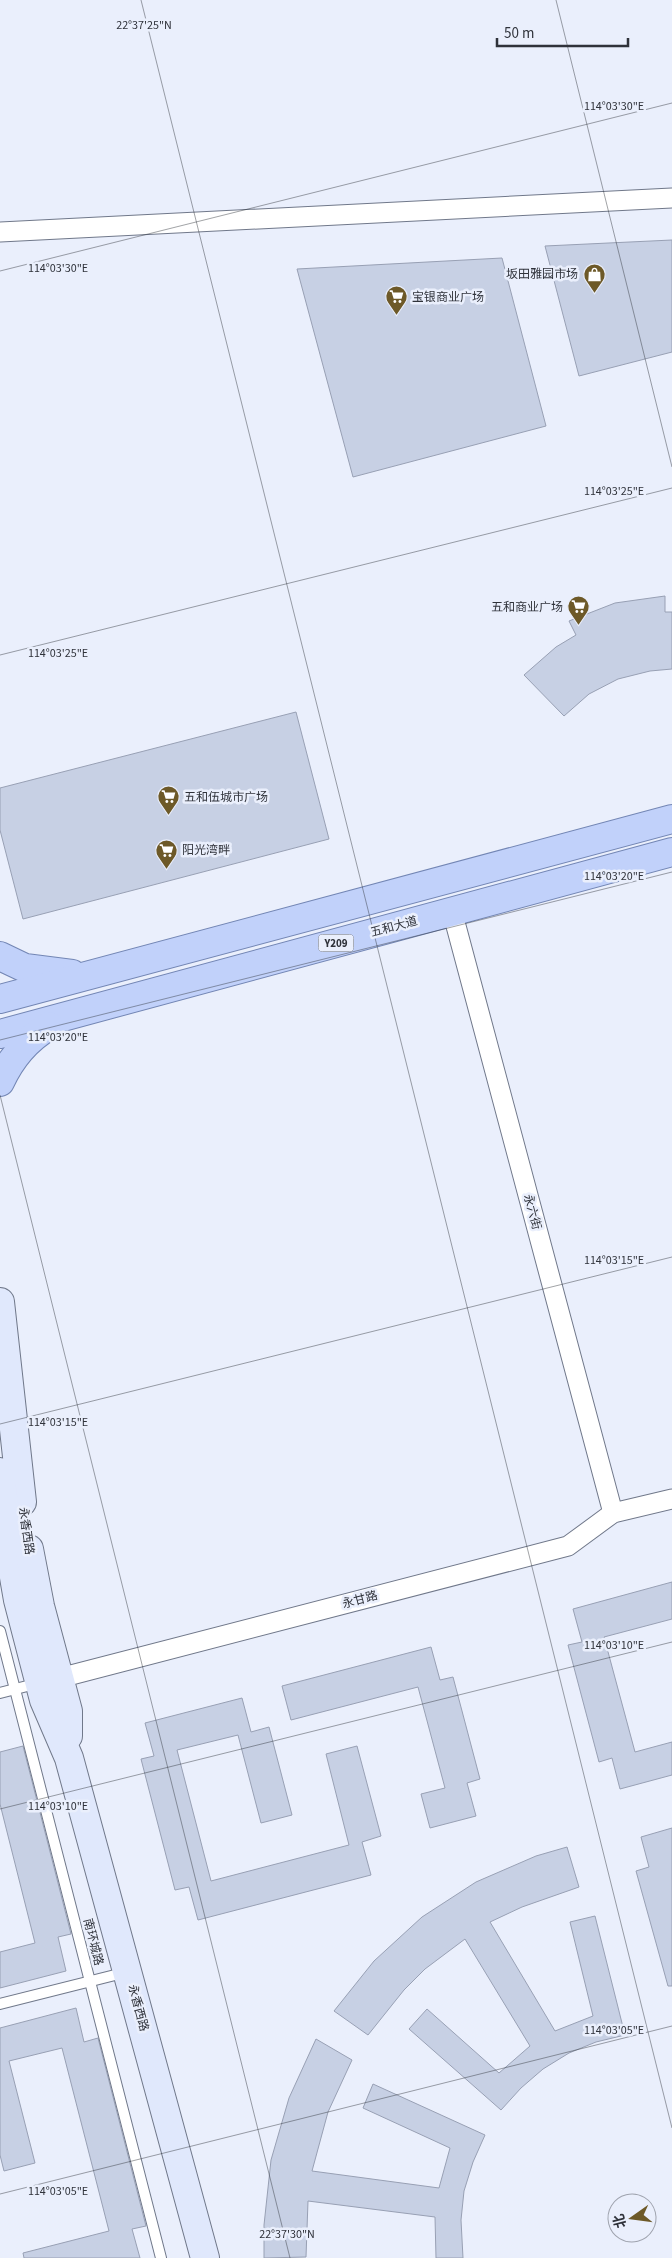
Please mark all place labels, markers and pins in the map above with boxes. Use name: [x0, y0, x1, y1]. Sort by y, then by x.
shop icon: 坂田雅园市场: [582, 262, 606, 293]
place label: 坂田雅园市场: [506, 266, 578, 283]
supermarket icon: 宝银商业广场: [384, 285, 408, 316]
place label: 宝银商业广场: [412, 289, 484, 306]
supermarket icon: 五和商业广场: [567, 595, 591, 626]
place label: 五和商业广场: [491, 599, 563, 616]
supermarket icon: 五和伍城市广场: [156, 785, 180, 816]
place label: 五和伍城市广场: [184, 789, 268, 806]
supermarket icon: 阳光湾畔: [154, 838, 178, 869]
place label: 阳光湾畔: [182, 842, 230, 859]

